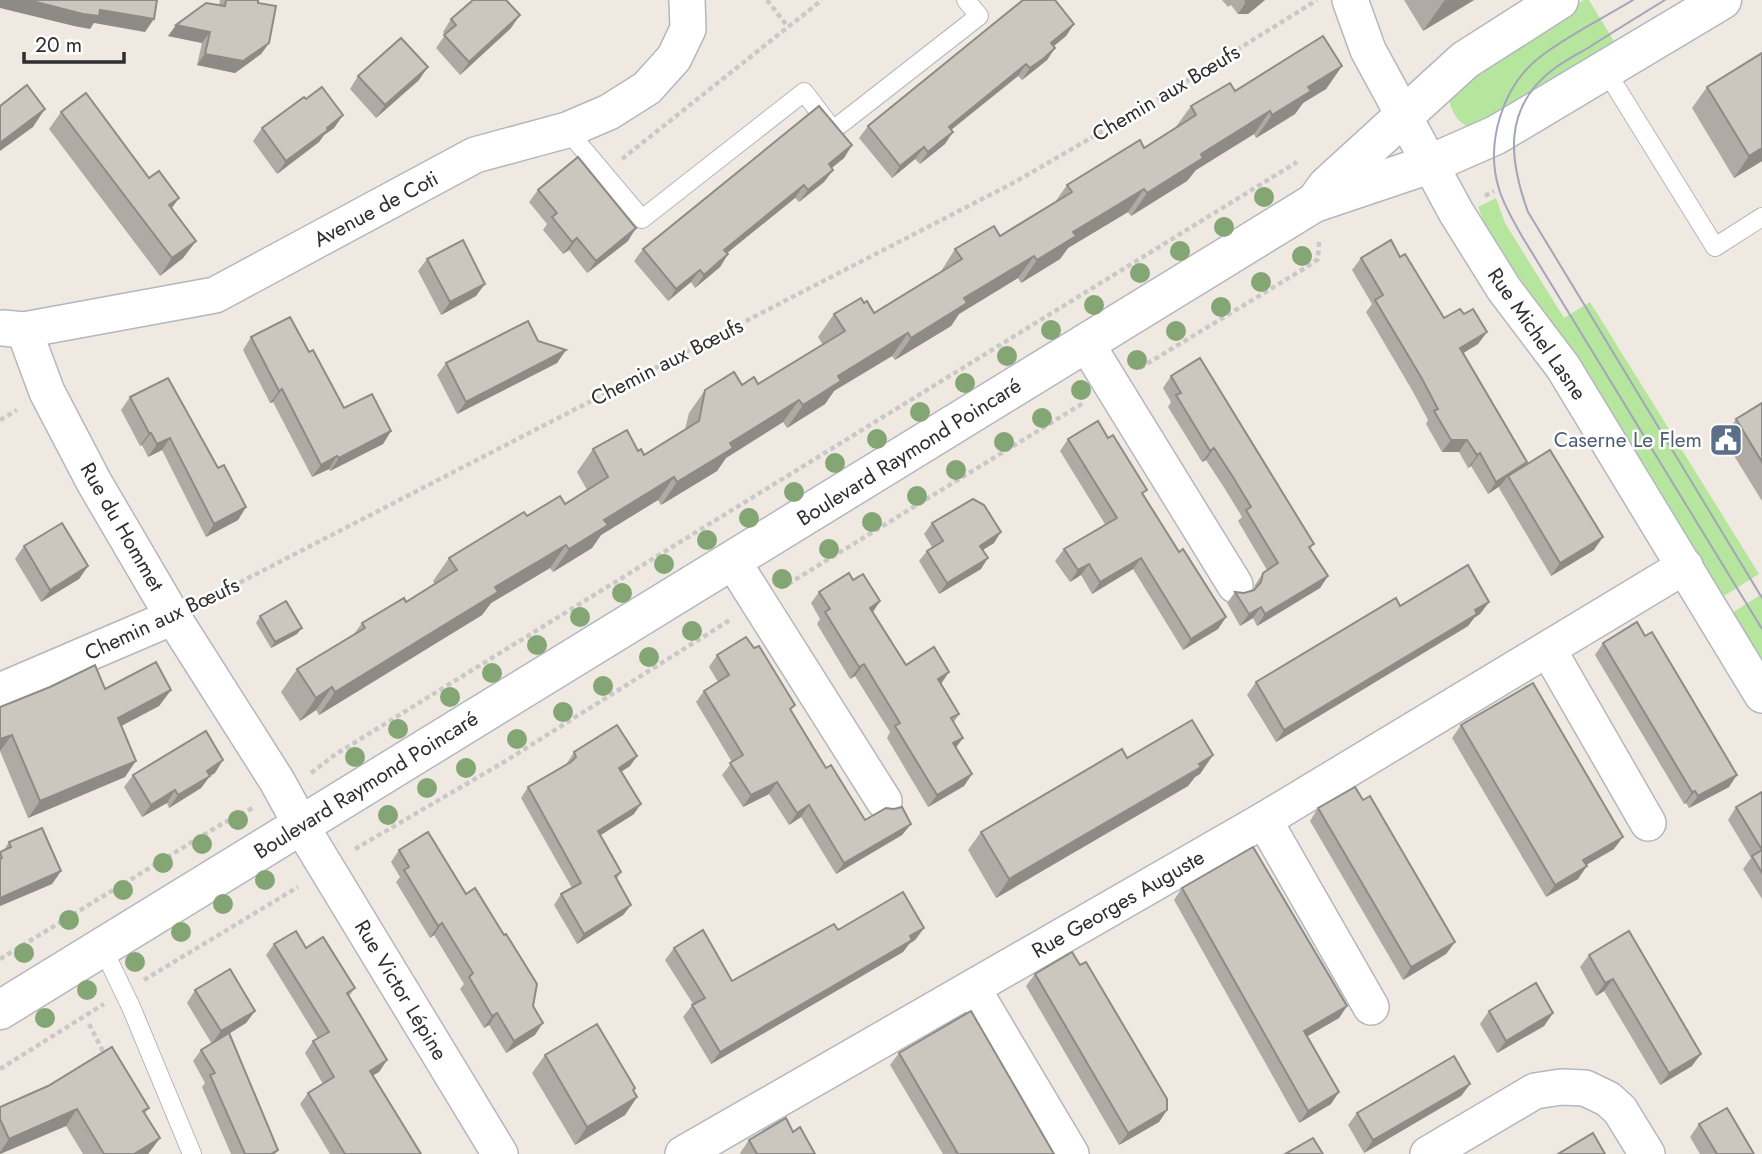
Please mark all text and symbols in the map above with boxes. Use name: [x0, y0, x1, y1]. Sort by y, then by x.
scale bar: [24, 21, 124, 65]
text: 20 m: [35, 30, 82, 60]
street label: Chemin aux Bœufs: [1086, 37, 1246, 149]
street label: Avenue de Coti: [308, 164, 444, 254]
street label: Rue Michel Lasne: [1480, 262, 1594, 406]
street label: Chemin aux Bœufs: [585, 311, 749, 413]
street label: Boulevard Raymond Poincaré: [791, 371, 1027, 533]
public building icon: Caserne Le Flem: [1707, 421, 1745, 459]
place label: Caserne Le Flem: [1554, 425, 1702, 455]
street label: Rue du Hommet: [73, 457, 171, 597]
street label: Chemin aux Bœufs: [80, 570, 244, 668]
street label: Boulevard Raymond Poincaré: [248, 704, 484, 866]
street label: Rue Georges Auguste: [1026, 842, 1210, 966]
street label: Rue Victor Lépine: [347, 914, 455, 1066]

